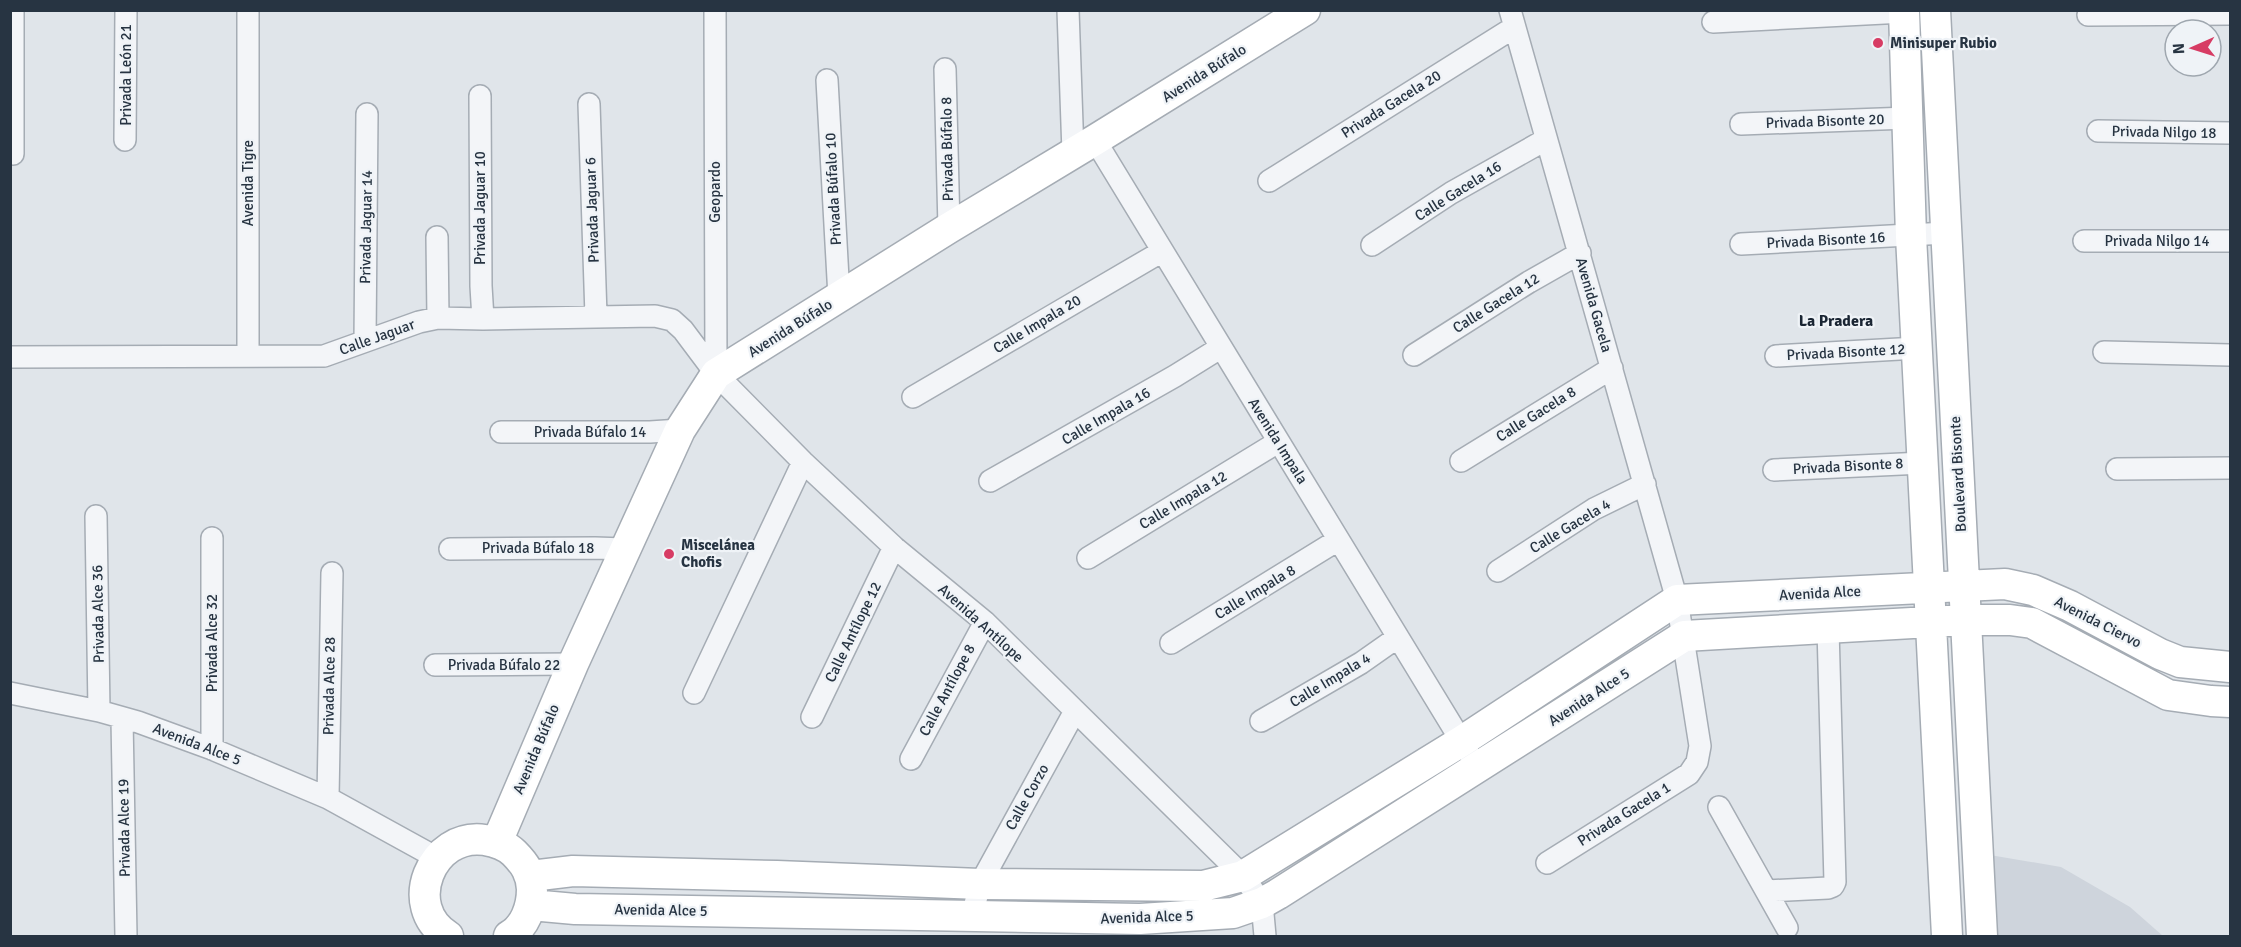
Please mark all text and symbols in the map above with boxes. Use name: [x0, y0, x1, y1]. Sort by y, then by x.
north arrow: [2163, 18, 2223, 78]
street label: Privada León 21: [117, 24, 135, 126]
place label: Minisuper Rubio: [1890, 34, 1997, 52]
marker: Minisuper Rubio: [1871, 36, 1885, 50]
street label: Avenida Búfalo: [1158, 40, 1250, 106]
text: N: [2169, 43, 2189, 55]
street label: Privada Gacela 20: [1338, 66, 1444, 142]
street label: Privada Búfalo 8: [937, 97, 957, 201]
street label: Privada Bisonte 20: [1765, 110, 1885, 132]
street label: Privada Nilgo 18: [2111, 122, 2217, 142]
street label: Privada Búfalo 10: [821, 132, 845, 246]
street label: Avenida Tigre: [239, 140, 257, 226]
street label: Privada Jaguar 10: [471, 151, 489, 265]
street label: Privada Jaguar 6: [581, 157, 603, 263]
street label: Calle Gacela 16: [1411, 157, 1505, 225]
street label: Geopardo: [706, 161, 724, 223]
street label: Privada Jaguar 14: [356, 170, 376, 284]
street label: Privada Bisonte 16: [1766, 228, 1886, 252]
street label: Privada Nilgo 14: [2105, 232, 2209, 250]
street label: Avenida Gacela: [1572, 255, 1616, 355]
street label: Calle Gacela 12: [1449, 269, 1543, 337]
street label: Calle Impala 20: [990, 291, 1084, 357]
street label: Avenida Búfalo: [744, 295, 836, 361]
district label: La Pradera: [1799, 311, 1873, 331]
street label: Calle Jaguar: [337, 315, 418, 359]
street label: Privada Bisonte 12: [1786, 340, 1906, 364]
street label: Calle Gacela 8: [1493, 382, 1579, 446]
street label: Calle Impala 16: [1058, 383, 1154, 449]
street label: Avenida Impala: [1244, 395, 1312, 487]
street label: Boulevard Bisonte: [1946, 416, 1970, 532]
street label: Privada Búfalo 14: [534, 423, 646, 441]
street label: Privada Bisonte 8: [1792, 454, 1904, 478]
street label: Calle Impala 12: [1136, 467, 1230, 533]
street label: Calle Gacela 4: [1526, 495, 1614, 557]
place label: Miscelánea Chofis: [681, 536, 755, 571]
street label: Privada Búfalo 18: [482, 539, 594, 557]
marker: Miscelánea Chofis: [662, 547, 676, 561]
street label: Calle Impala 8: [1211, 561, 1299, 623]
street label: Privada Alce 36: [88, 565, 108, 663]
street label: Calle Antílope 12: [821, 579, 885, 685]
street label: Avenida Antílope: [935, 580, 1027, 666]
street label: Avenida Alce: [1779, 582, 1861, 604]
street label: Avenida Ciervo: [2052, 592, 2145, 652]
street label: Privada Alce 32: [203, 594, 221, 692]
street label: Privada Alce 28: [319, 637, 339, 735]
street label: Calle Antílope 8: [915, 641, 979, 739]
street label: Calle Impala 4: [1286, 649, 1374, 711]
street label: Privada Búfalo 22: [448, 656, 560, 674]
street label: Avenida Alce 5: [1545, 664, 1633, 730]
street label: Avenida Búfalo: [509, 701, 563, 797]
street label: Avenida Alce 5: [150, 719, 244, 769]
street label: Calle Corzo: [1002, 761, 1053, 833]
street label: Privada Gacela 1: [1574, 778, 1674, 850]
street label: Privada Alce 19: [114, 779, 134, 877]
street label: Avenida Alce 5: [614, 900, 708, 920]
street label: Avenida Alce 5: [1100, 906, 1194, 928]

